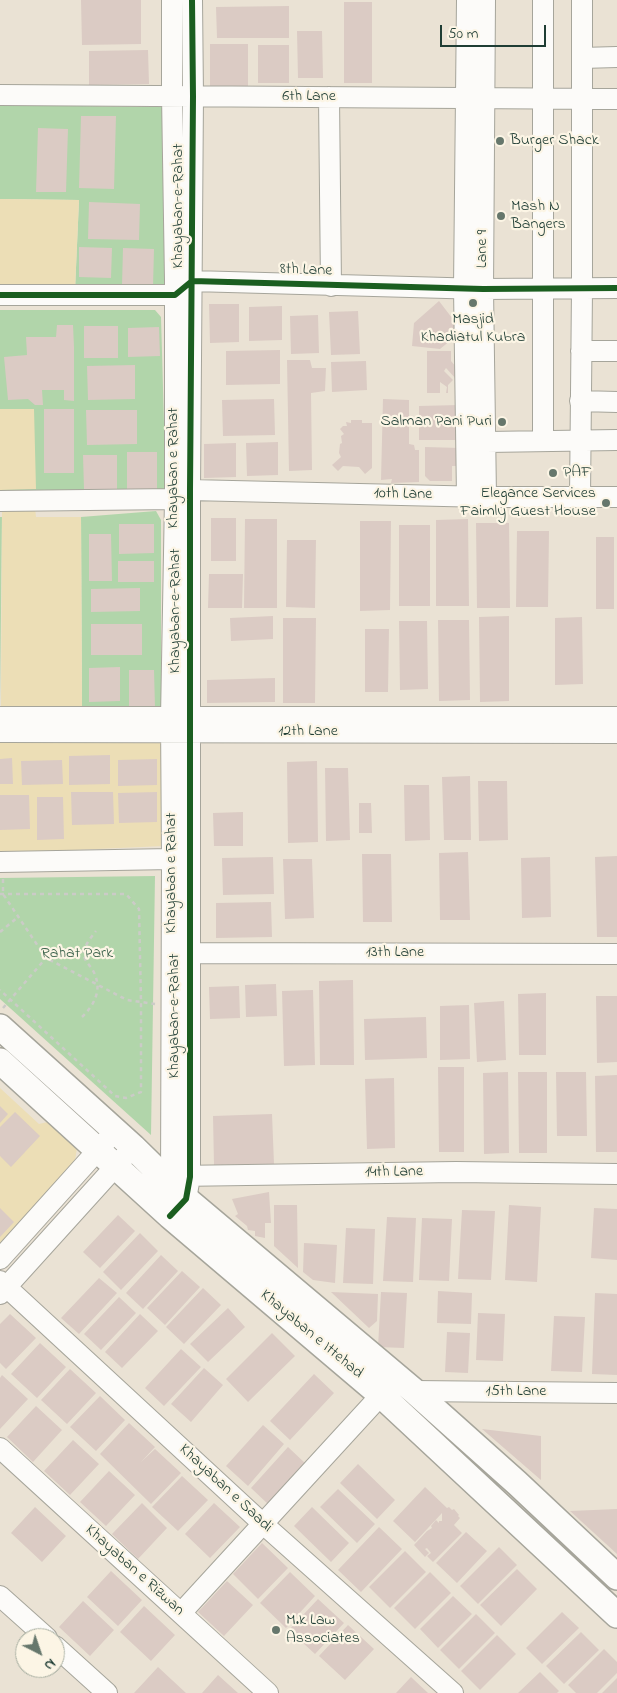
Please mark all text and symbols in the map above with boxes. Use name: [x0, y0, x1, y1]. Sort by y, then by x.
scale bar: [442, 15, 548, 47]
text: 50 m: [448, 23, 478, 45]
street label: 6th Lane: [282, 87, 336, 107]
place label: Burger Shack: [510, 131, 599, 151]
marker: Burger Shack: [494, 135, 506, 147]
street label: Khayaban-e-Rahat: [169, 144, 189, 268]
place label: Mash N Bangers: [511, 197, 566, 235]
marker: Mash N Bangers: [495, 210, 507, 222]
street label: Lane 9: [473, 230, 493, 268]
street label: 8th Lane: [279, 260, 333, 282]
marker: Masjid Khadiatul Kubra: [467, 297, 479, 309]
place label: Masjid Khadiatul Kubra: [421, 310, 525, 348]
street label: Khayaban e Rahat: [164, 408, 184, 528]
place label: Salman Pani Puri: [380, 412, 492, 432]
marker: Salman Pani Puri: [496, 416, 508, 428]
place label: PAF: [563, 463, 592, 483]
marker: PAF: [547, 467, 559, 479]
place label: Elegance Services Faimly Guest House: [460, 484, 596, 522]
street label: 10th Lane: [374, 485, 432, 505]
marker: Elegance Services Faimly Guest House: [600, 497, 612, 509]
street label: Khayaban-e-Rahat: [166, 549, 186, 673]
street label: 12th Lane: [278, 722, 338, 742]
street label: Khayaban e Rahat: [162, 813, 182, 933]
street label: 13th Lane: [366, 943, 424, 963]
park label: Rahat Park: [41, 944, 113, 964]
street label: Khayaban-e-Rahat: [165, 954, 185, 1078]
street label: 14th Lane: [365, 1163, 423, 1183]
street label: Khayaban e Ittehad: [256, 1286, 366, 1384]
street label: 15th Lane: [486, 1382, 546, 1402]
street label: Khayaban e Saadi: [174, 1441, 276, 1537]
street label: Khayaban e Rizwan: [80, 1521, 188, 1621]
place label: M.k Law Associates: [286, 1611, 360, 1649]
marker: M.k Law Associates: [270, 1624, 282, 1636]
north arrow: [15, 1628, 65, 1678]
text: N: [39, 1653, 60, 1675]

